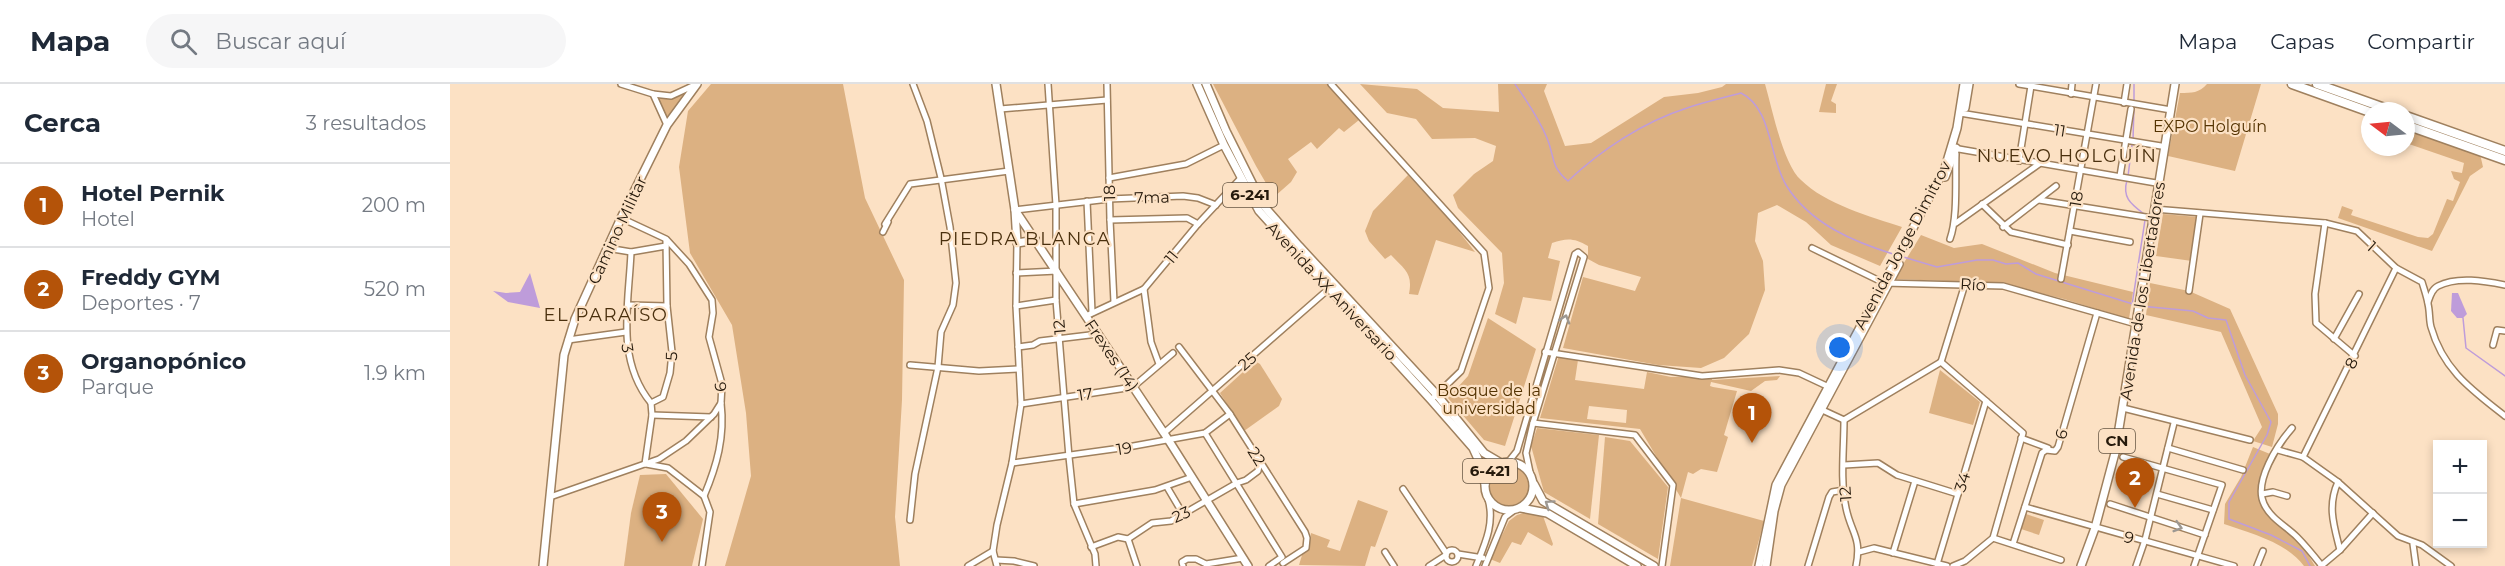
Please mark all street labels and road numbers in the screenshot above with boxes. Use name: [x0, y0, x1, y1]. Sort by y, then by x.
street label: 11: [2053, 120, 2067, 141]
street label: Avenida Jorge Dimitrov: [1850, 158, 1955, 333]
street label: Camino Militar: [584, 173, 651, 287]
street label: Avenida de los Libertadores: [2116, 180, 2169, 402]
road number: 6-241: [1223, 183, 1277, 207]
street label: 18: [1100, 185, 1119, 201]
street label: 7ma: [1134, 187, 1170, 208]
street label: 18: [2066, 190, 2087, 209]
street label: Avenida XX Aniversario: [1262, 218, 1401, 365]
street label: 1: [2363, 237, 2380, 255]
street label: 11: [1160, 247, 1182, 268]
street label: Río: [1960, 274, 1986, 295]
street label: Frexes (14): [1081, 316, 1143, 395]
street label: 12: [1049, 319, 1070, 335]
street label: 3: [617, 342, 638, 354]
street label: 25: [1234, 348, 1260, 375]
street label: 5: [662, 351, 681, 361]
street label: 8: [2341, 354, 2362, 372]
street label: 6: [711, 381, 730, 393]
street label: 17: [1076, 384, 1094, 405]
street label: 6: [2051, 426, 2072, 442]
road number: CN: [2099, 429, 2135, 453]
street label: 19: [1115, 438, 1133, 459]
street label: 22: [1244, 444, 1269, 469]
road number: 6-421: [1463, 459, 1517, 483]
street label: 34: [1951, 470, 1975, 494]
street label: 12: [1836, 486, 1855, 502]
street label: 23: [1169, 502, 1193, 527]
street label: 9: [2122, 527, 2136, 548]

